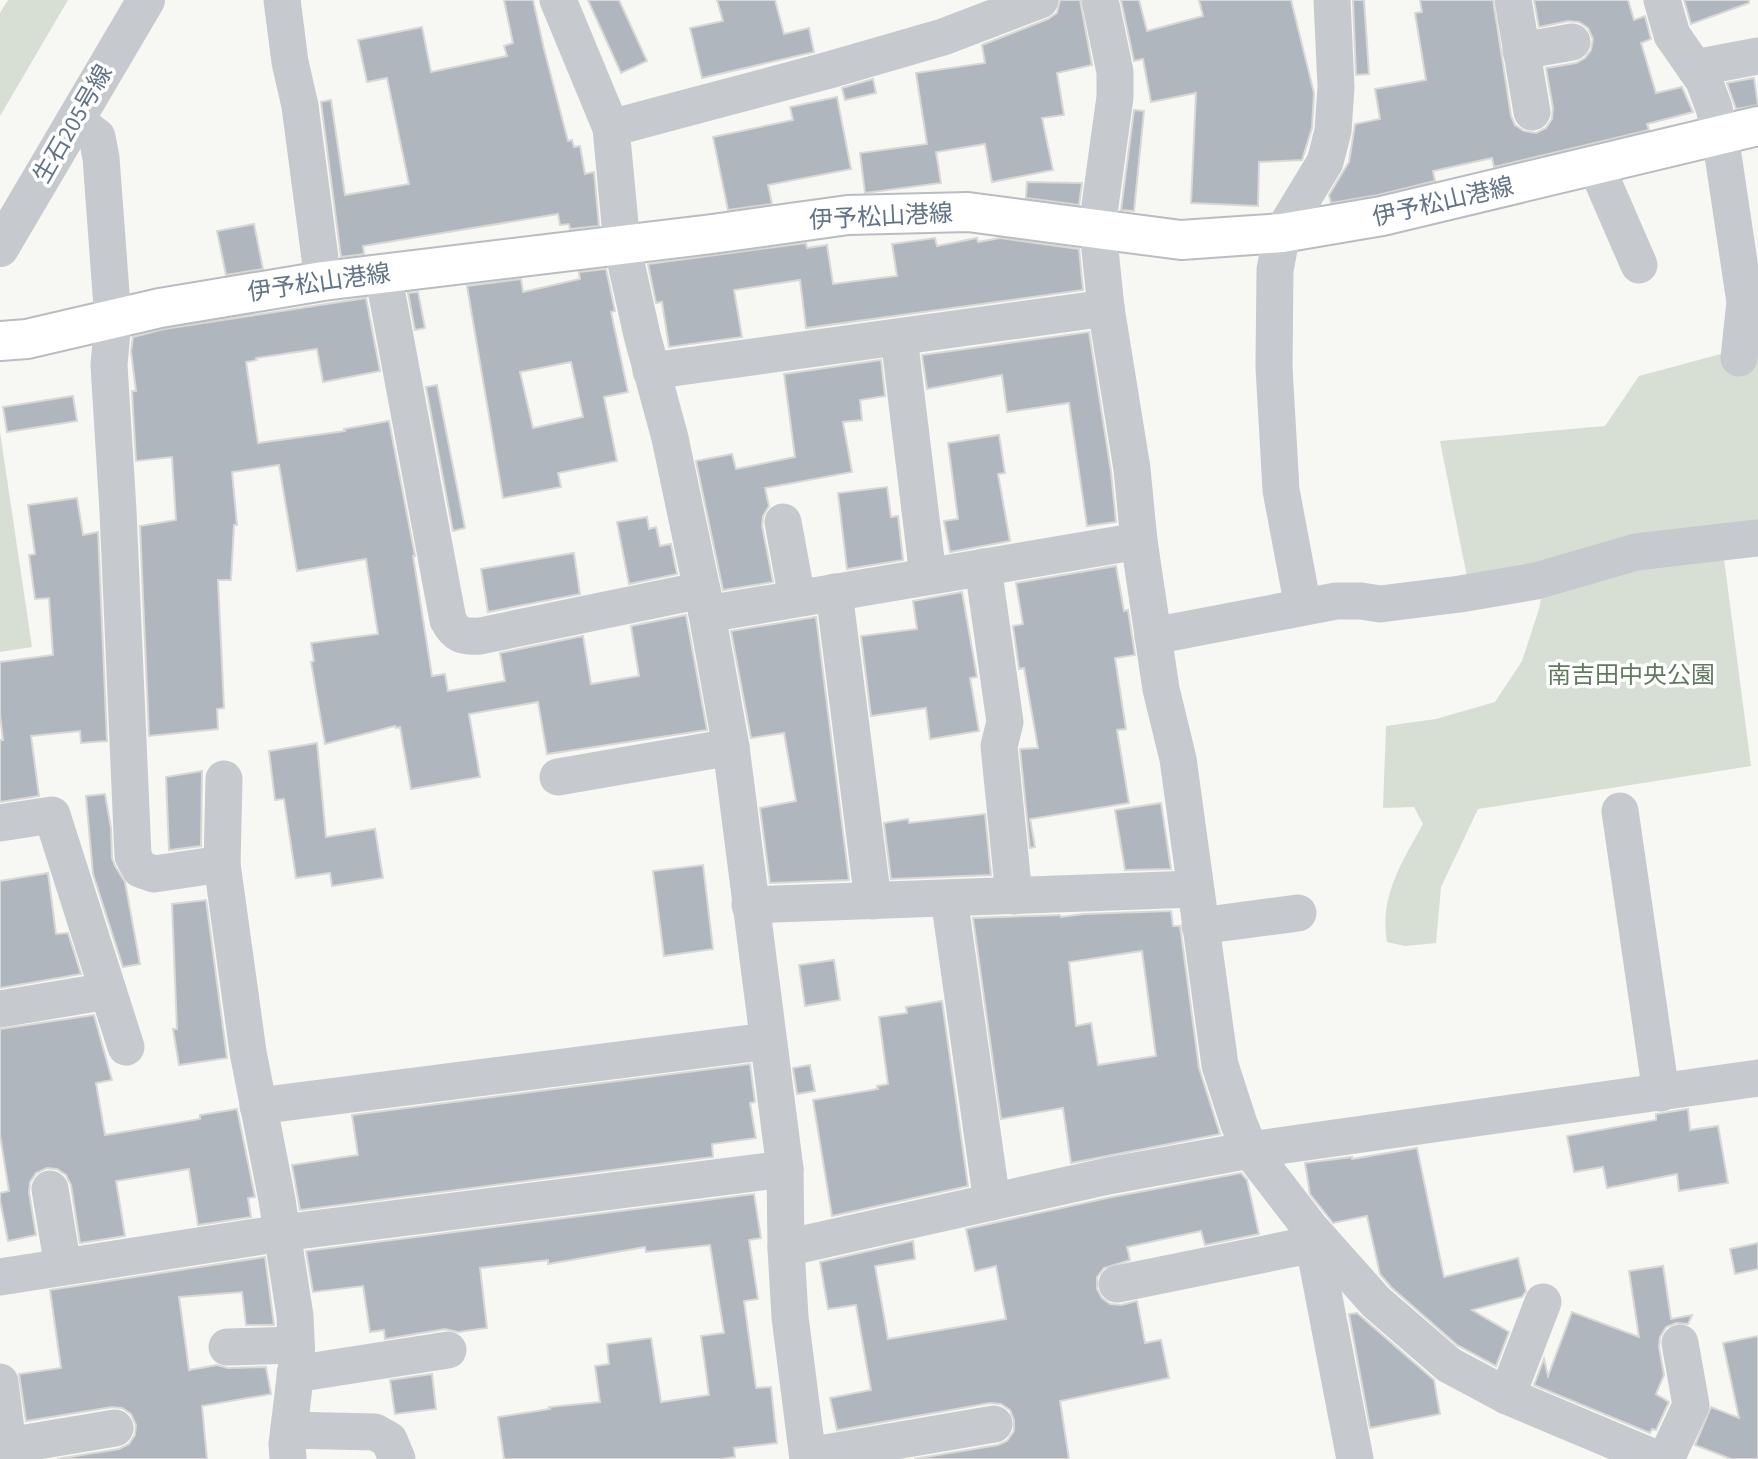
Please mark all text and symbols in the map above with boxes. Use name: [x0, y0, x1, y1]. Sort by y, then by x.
street label: 生石205号線: [25, 58, 121, 190]
street label: 伊予松山港線: [1369, 169, 1517, 235]
street label: 伊予松山港線: [808, 196, 954, 238]
street label: 伊予松山港線: [245, 256, 393, 310]
park label: 南吉田中央公園: [1547, 658, 1715, 693]

